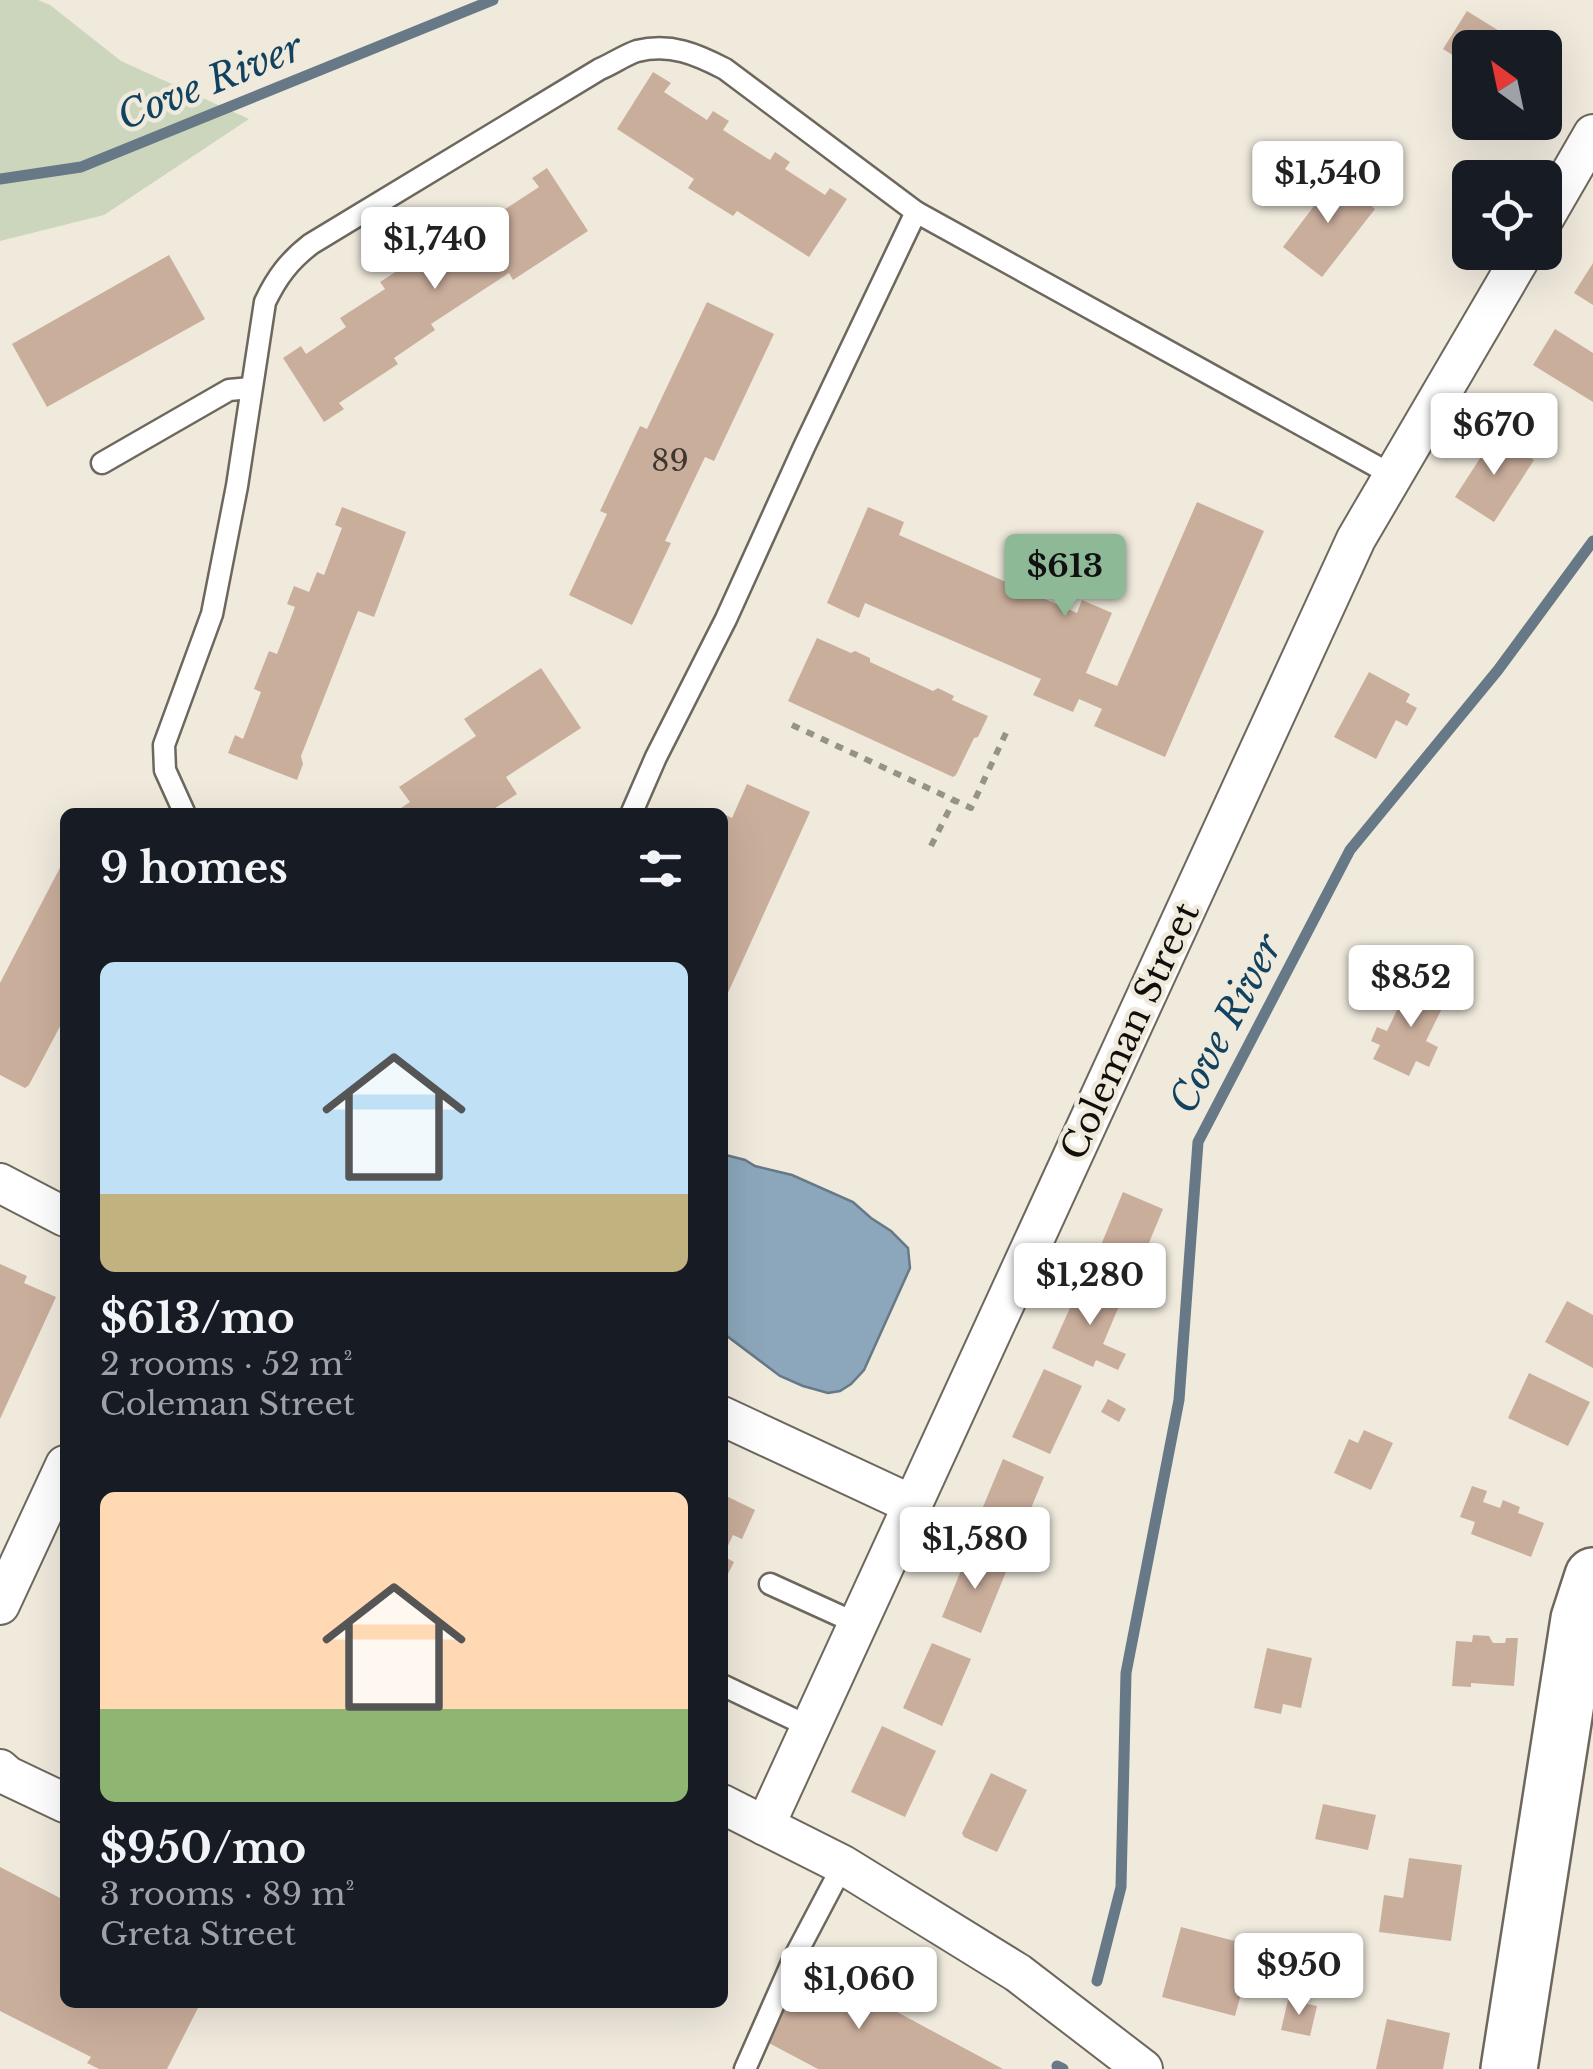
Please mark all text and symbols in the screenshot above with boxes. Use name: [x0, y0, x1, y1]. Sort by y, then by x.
water label: Cove River: [111, 23, 311, 140]
north arrow: [1452, 30, 1562, 140]
map controls: [1452, 30, 1562, 270]
pin: $1,540: [1247, 141, 1409, 226]
text: $1,540: [1274, 153, 1382, 193]
button: locate: [1452, 160, 1562, 270]
pin: $1,740: [354, 207, 516, 292]
text: $1,740: [383, 219, 487, 259]
pin: $670: [1435, 393, 1553, 478]
text: $670: [1453, 405, 1535, 445]
house number: 89: [651, 442, 689, 479]
pin: $613: [1006, 534, 1124, 619]
text: $613: [1027, 546, 1103, 586]
icon: filters: [633, 841, 688, 896]
text: 9 homes: [100, 842, 288, 894]
street label: Coleman Street: [1051, 895, 1208, 1166]
water label: Cove River: [1159, 925, 1293, 1121]
pin: $852: [1352, 945, 1470, 1030]
text: $852: [1371, 957, 1451, 997]
icon: home: [304, 1027, 484, 1207]
pin: $1,280: [1009, 1243, 1171, 1328]
text: $1,280: [1036, 1255, 1144, 1295]
text: $613/mo: [100, 1292, 295, 1344]
text: 2 rooms · 52 m²: [100, 1344, 353, 1384]
text: Coleman Street: [100, 1384, 355, 1424]
pin: $1,580: [894, 1507, 1056, 1592]
text: $1,580: [922, 1519, 1028, 1559]
icon: home: [304, 1557, 484, 1737]
text: $950/mo: [100, 1822, 306, 1874]
text: 3 rooms · 89 m²: [100, 1874, 355, 1914]
text: Greta Street: [100, 1914, 296, 1954]
pin: $950: [1240, 1933, 1358, 2018]
text: $950: [1256, 1945, 1342, 1985]
pin: $1,060: [778, 1947, 940, 2032]
text: $1,060: [803, 1959, 915, 1999]

